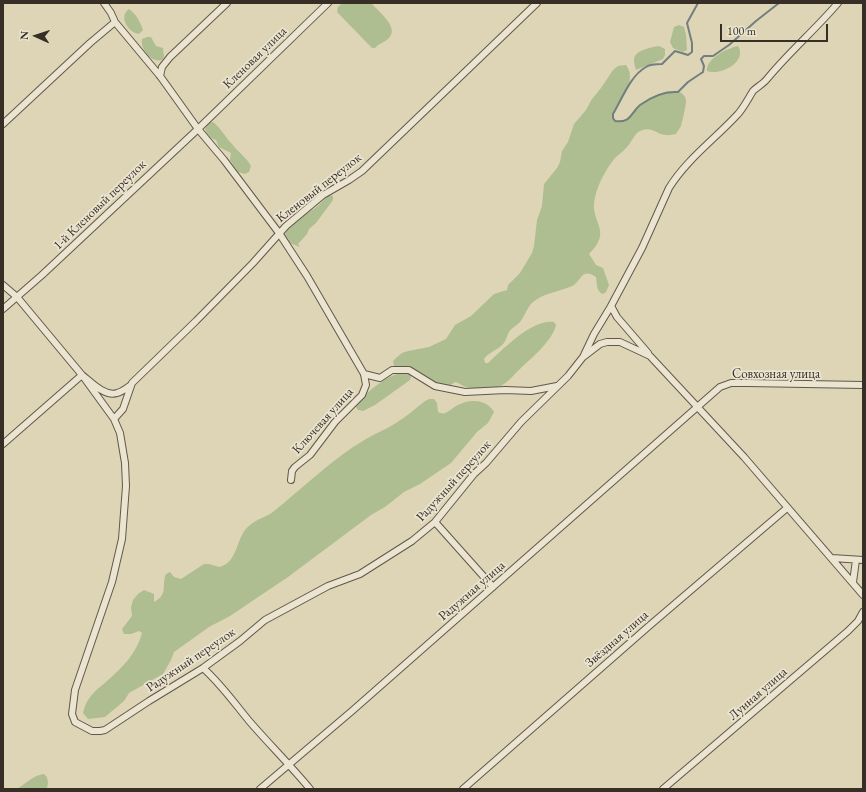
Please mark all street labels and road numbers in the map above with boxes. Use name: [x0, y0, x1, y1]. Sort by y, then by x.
street label: Кленовая улица: [220, 24, 290, 92]
street label: Кленовый переулок: [273, 150, 365, 226]
street label: 1-й Кленовый переулок: [50, 157, 150, 253]
street label: Совхозная улица: [732, 366, 820, 382]
street label: Ключевая улица: [289, 385, 357, 457]
street label: Радужный переулок: [413, 437, 495, 525]
street label: Радужная улица: [436, 558, 508, 624]
street label: Звёздная улица: [582, 607, 652, 671]
street label: Радужный переулок: [143, 624, 239, 696]
street label: Лунная улица: [726, 664, 790, 724]

